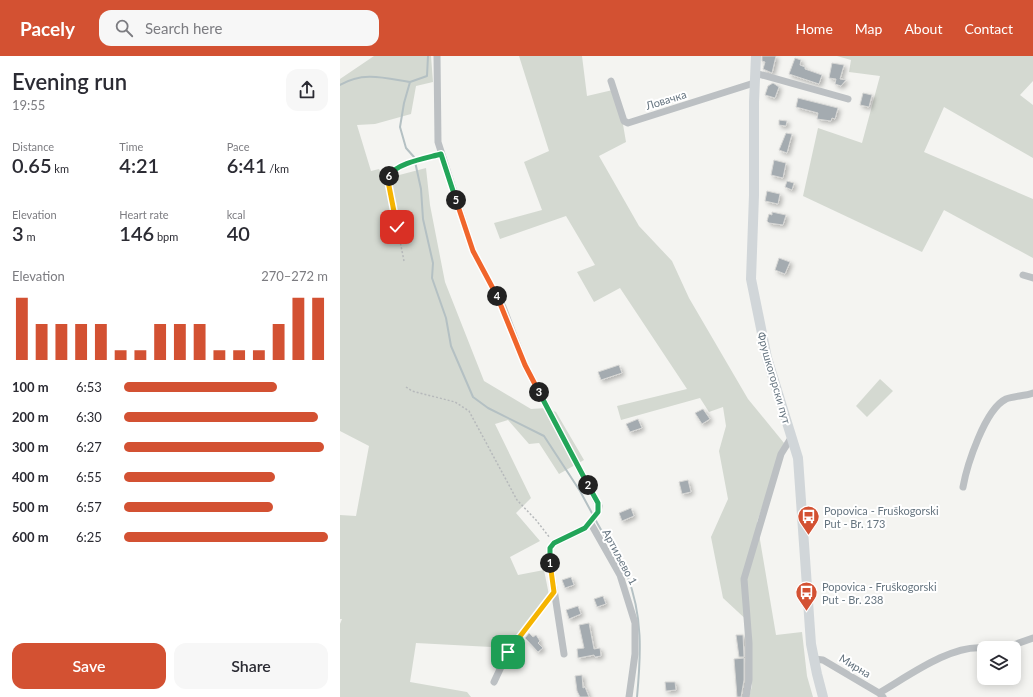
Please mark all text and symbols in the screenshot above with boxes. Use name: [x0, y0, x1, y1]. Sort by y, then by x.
search box: [99, 10, 379, 46]
text: Pacely: [20, 17, 75, 40]
icon: search: [113, 17, 135, 39]
text: Search here: [145, 19, 222, 37]
text: Home: [795, 20, 833, 37]
text: Map: [855, 20, 882, 37]
text: About: [904, 20, 942, 37]
text: Contact: [964, 20, 1013, 37]
text: Evening run: [12, 68, 127, 95]
button: share: [286, 69, 328, 111]
street label: Ловачка: [643, 87, 688, 112]
text: 19:55: [12, 97, 45, 113]
text: Distance: [12, 140, 54, 153]
text: Time: [119, 140, 143, 153]
text: Pace: [227, 140, 250, 153]
text: 0.65: [12, 153, 52, 177]
text: 4:21: [119, 153, 159, 177]
text: 6:41: [227, 153, 267, 177]
text: km: [52, 162, 69, 175]
text: /km: [267, 162, 289, 175]
pin: 6: [379, 166, 399, 186]
text: 6: [386, 169, 392, 182]
pin: 5: [446, 190, 466, 210]
text: 5: [453, 193, 459, 206]
text: Elevation: [12, 208, 57, 221]
text: Heart rate: [119, 208, 169, 221]
text: kcal: [227, 208, 245, 221]
pin: [380, 210, 414, 244]
icon: check: [386, 216, 408, 238]
text: 3: [12, 221, 24, 245]
text: 146: [119, 221, 154, 245]
text: 40: [227, 221, 250, 245]
text: m: [24, 230, 35, 243]
text: bpm: [154, 230, 178, 243]
text: Elevation: [12, 268, 65, 284]
text: 270–272 m: [261, 268, 328, 284]
pin: 4: [487, 286, 507, 306]
text: 4: [494, 289, 500, 302]
street label: Фрушкогорски пут: [755, 330, 794, 426]
text: 100 m: [12, 379, 49, 395]
text: 6:53: [76, 379, 102, 395]
pin: 3: [529, 382, 549, 402]
text: 3: [536, 385, 542, 398]
text: 200 m: [12, 409, 49, 425]
text: 6:30: [76, 409, 102, 425]
text: 300 m: [12, 439, 49, 455]
text: 6:27: [76, 439, 102, 455]
text: 400 m: [12, 469, 49, 485]
text: 6:55: [76, 469, 102, 485]
pin: 2: [578, 475, 598, 495]
text: 2: [585, 478, 591, 491]
text: 500 m: [12, 499, 49, 515]
text: 6:57: [76, 499, 102, 515]
bus stop icon: Popovica - Fruškogorski Put - Br. 173: [795, 504, 821, 537]
place label: Popovica - Fruškogorski Put - Br. 173: [824, 504, 939, 530]
street label: Артиљево 1: [600, 527, 641, 587]
text: 600 m: [12, 529, 49, 545]
text: 6:25: [76, 529, 102, 545]
pin: 1: [540, 553, 560, 573]
text: 1: [547, 556, 553, 569]
bus stop icon: Popovica - Fruškogorski Put - Br. 238: [793, 580, 819, 613]
place label: Popovica - Fruškogorski Put - Br. 238: [822, 580, 937, 606]
pin: [491, 635, 525, 669]
icon: arrive: [497, 641, 519, 663]
map controls: [977, 641, 1021, 685]
button: layers: [977, 641, 1021, 685]
button: Save: [12, 643, 166, 689]
button: Share: [174, 643, 328, 689]
street label: Мирна: [837, 651, 873, 680]

